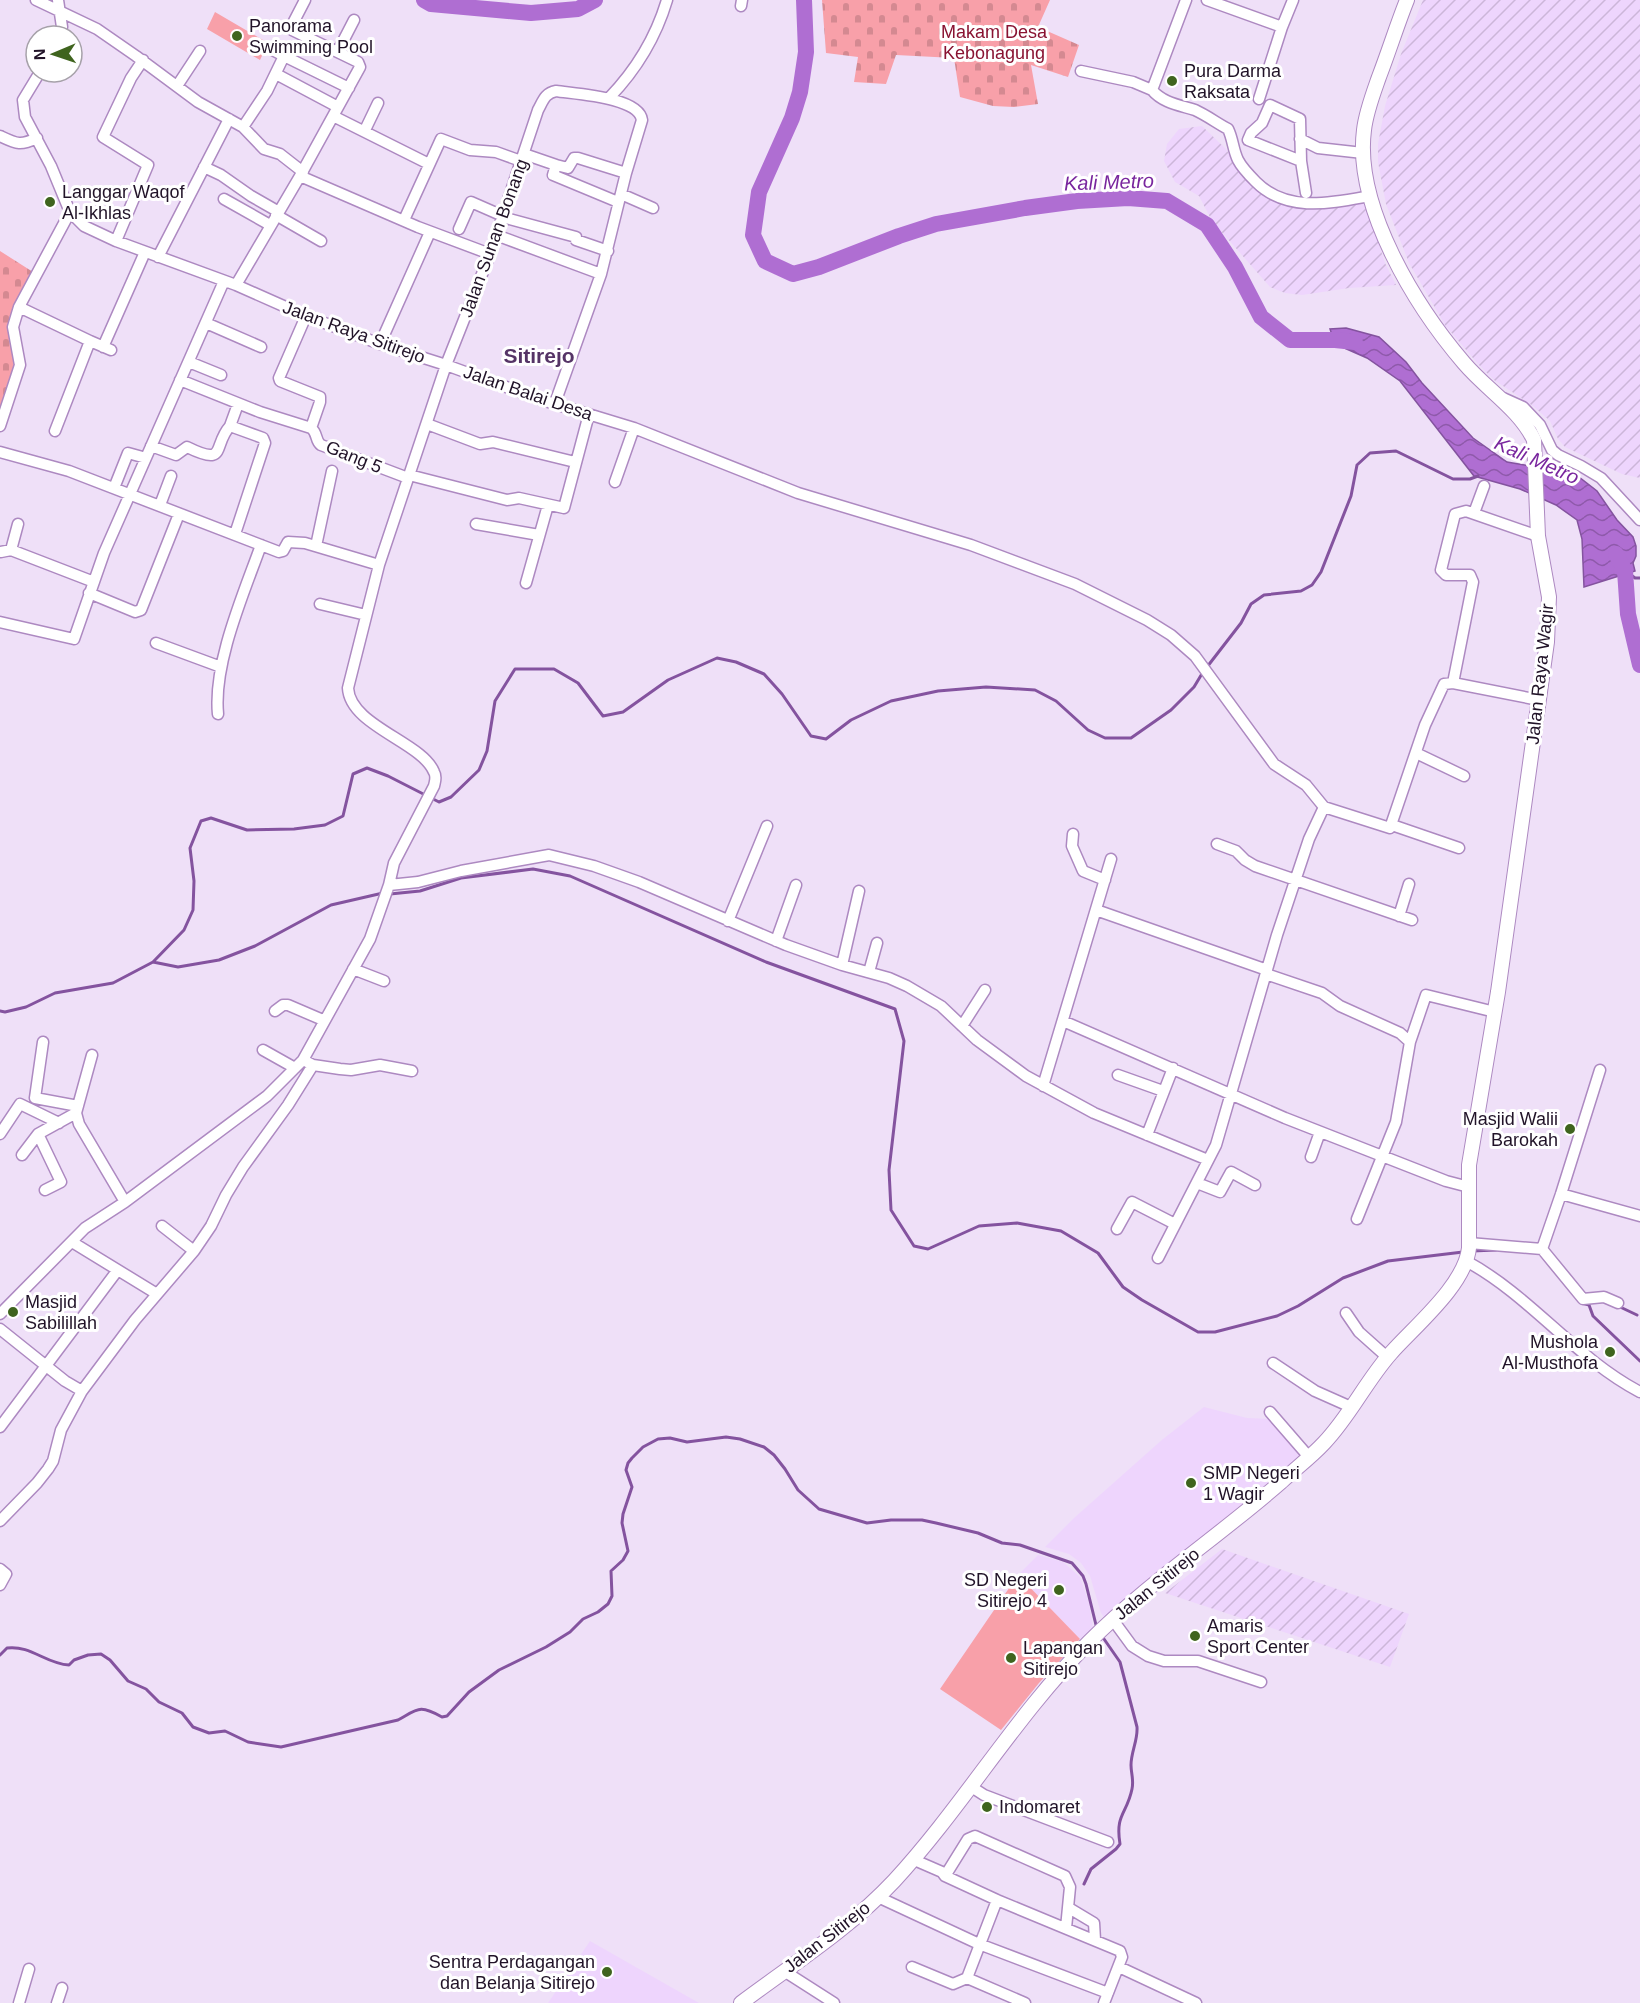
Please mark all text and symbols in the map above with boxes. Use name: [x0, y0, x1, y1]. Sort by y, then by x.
place label: Panorama Swimming Pool: [249, 16, 373, 57]
park label: Makam Desa Kebonagung: [941, 22, 1048, 63]
north arrow: [24, 24, 84, 84]
marker: Panorama Swimming Pool: [230, 29, 244, 43]
text: N: [31, 48, 48, 61]
place label: Pura Darma Raksata: [1184, 61, 1282, 102]
marker: Pura Darma Raksata: [1165, 74, 1179, 88]
street label: Jalan Sunan Bonang: [456, 156, 532, 320]
water label: Kali Metro: [1064, 169, 1154, 195]
place label: Langgar Waqof Al-Ikhlas: [62, 182, 185, 223]
marker: Langgar Waqof Al-Ikhlas: [43, 195, 57, 209]
street label: Jalan Raya Sitirejo: [280, 297, 428, 367]
district label: Sitirejo: [503, 344, 575, 367]
street label: Jalan Balai Desa: [461, 362, 596, 425]
water label: Kali Metro: [1491, 432, 1583, 488]
street label: Gang 5: [323, 437, 385, 477]
street label: Jalan Raya Wagir: [1523, 603, 1557, 745]
place label: Masjid Walii Barokah: [1463, 1109, 1558, 1150]
marker: Masjid Walii Barokah: [1563, 1122, 1577, 1136]
place label: Masjid Sabilillah: [25, 1292, 97, 1333]
marker: Masjid Sabilillah: [6, 1305, 20, 1319]
place label: Mushola Al-Musthofa: [1502, 1332, 1599, 1373]
marker: Mushola Al-Musthofa: [1603, 1345, 1617, 1359]
place label: SMP Negeri 1 Wagir: [1203, 1463, 1300, 1504]
marker: SMP Negeri 1 Wagir: [1184, 1476, 1198, 1490]
street label: Jalan Sitirejo: [1111, 1544, 1203, 1624]
place label: SD Negeri Sitirejo 4: [964, 1570, 1047, 1611]
marker: SD Negeri Sitirejo 4: [1052, 1583, 1066, 1597]
place label: Amaris Sport Center: [1207, 1616, 1309, 1657]
marker: Amaris Sport Center: [1188, 1629, 1202, 1643]
place label: Lapangan Sitirejo: [1023, 1638, 1103, 1679]
marker: Lapangan Sitirejo: [1004, 1651, 1018, 1665]
place label: Indomaret: [999, 1797, 1080, 1817]
marker: Indomaret: [980, 1800, 994, 1814]
street label: Jalan Sitirejo: [780, 1897, 874, 1977]
place label: Sentra Perdagangan dan Belanja Sitirejo: [429, 1952, 595, 1993]
marker: Sentra Perdagangan dan Belanja Sitirejo: [600, 1965, 614, 1979]

